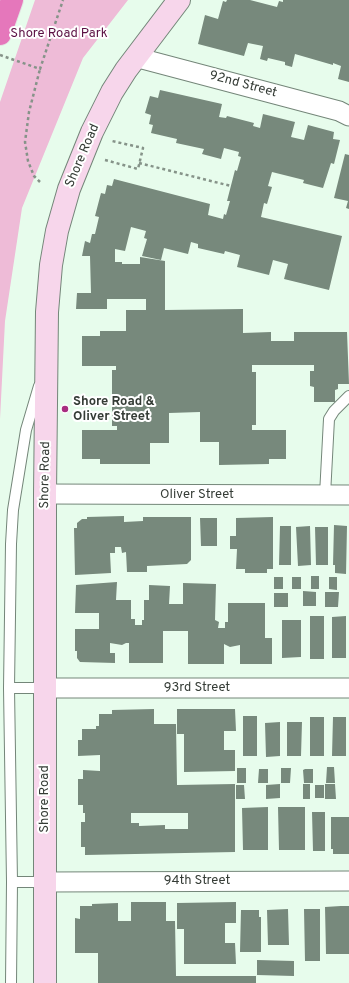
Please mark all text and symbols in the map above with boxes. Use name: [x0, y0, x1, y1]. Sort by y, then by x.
park label: Shore Road Park: [10, 26, 108, 42]
street label: 92nd Street: [207, 68, 279, 102]
street label: Shore Road: [63, 122, 103, 190]
place label: Shore Road & Oliver Street: [73, 394, 155, 425]
marker: Shore Road & Oliver Street: [60, 404, 70, 414]
street label: Shore Road: [38, 441, 54, 509]
street label: Oliver Street: [160, 487, 234, 503]
street label: 93rd Street: [164, 680, 230, 696]
street label: Shore Road: [37, 765, 53, 833]
street label: 94th Street: [164, 873, 230, 889]

